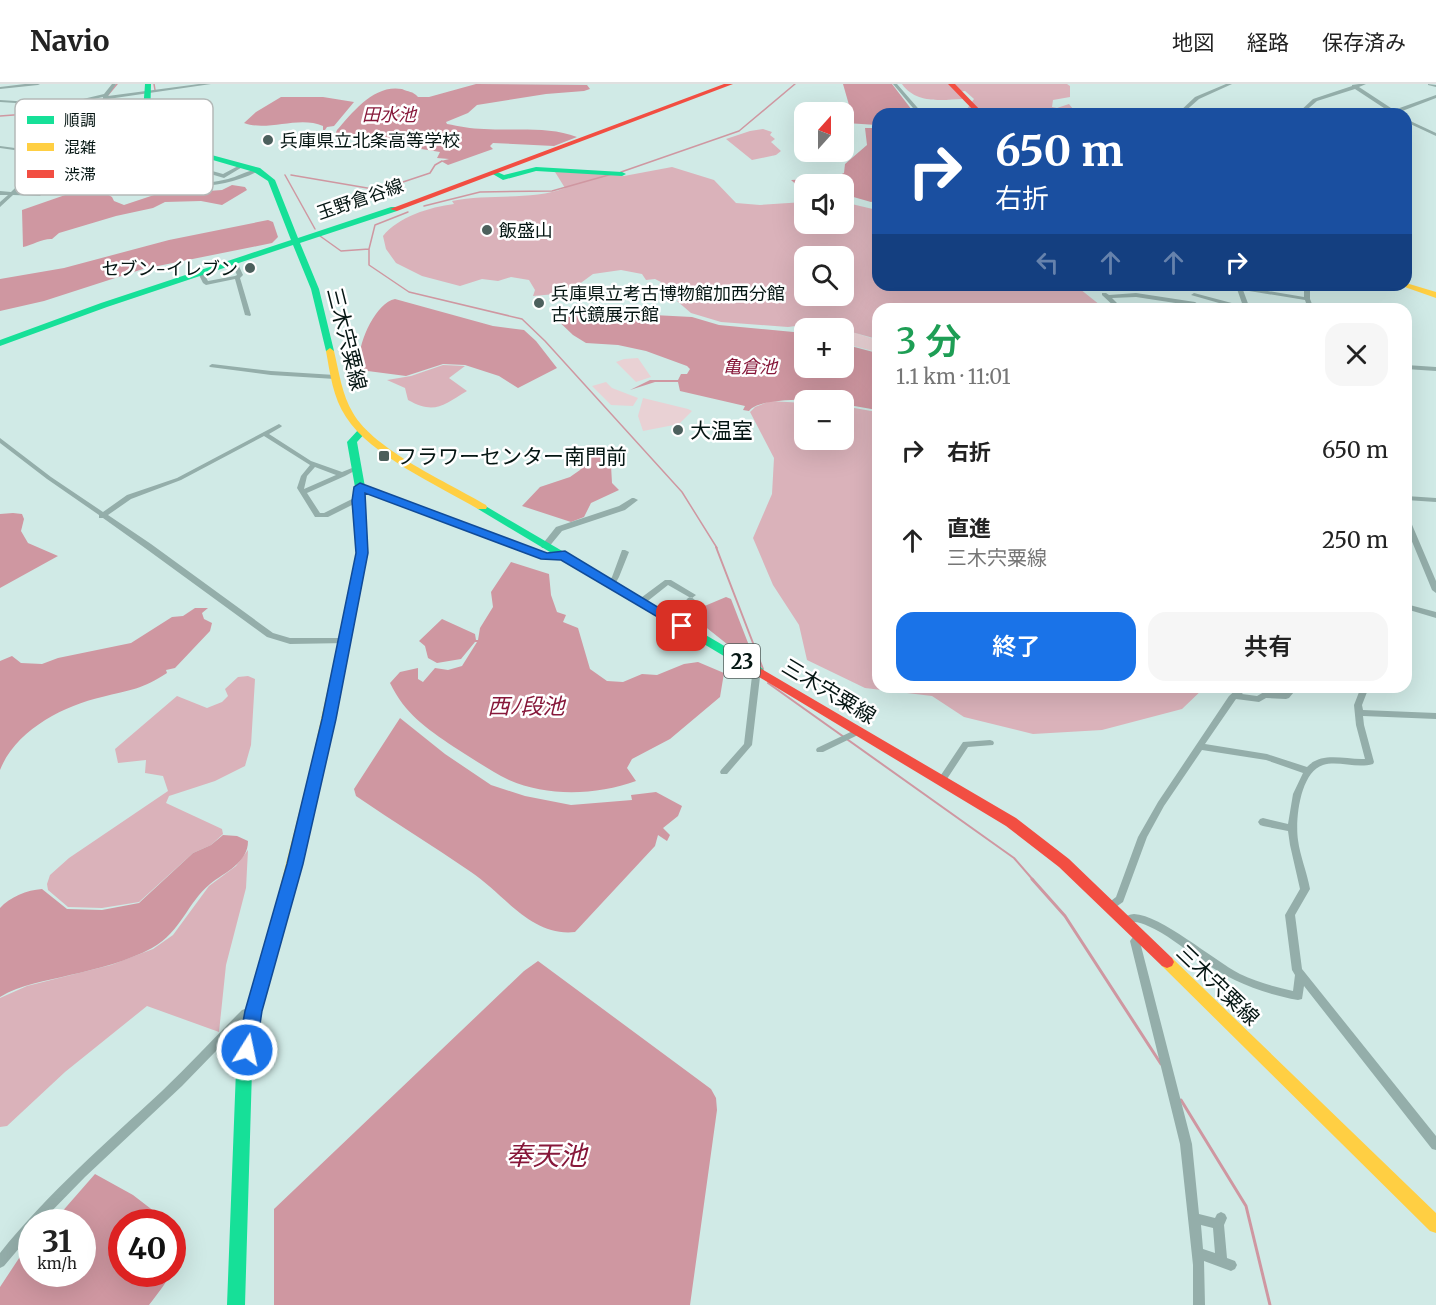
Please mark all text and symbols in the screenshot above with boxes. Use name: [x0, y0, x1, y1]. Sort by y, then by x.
text: Navio: [30, 23, 110, 59]
text: 地図: [1172, 29, 1214, 56]
text: 経路: [1247, 29, 1289, 56]
text: 保存済み: [1322, 29, 1406, 56]
legend: [15, 99, 213, 195]
north arrow: [794, 102, 854, 162]
map controls: [794, 102, 854, 450]
water label: 田水池: [362, 103, 418, 126]
text: 順調: [64, 110, 96, 130]
text: 650 m: [995, 125, 1123, 177]
place label: 兵庫県立北条高等学校: [280, 129, 460, 152]
icon: right: [896, 132, 974, 210]
marker: 兵庫県立北条高等学校: [261, 133, 275, 147]
text: 混雑: [64, 137, 96, 157]
text: 渋滞: [64, 164, 96, 184]
street label: 玉野倉谷線: [314, 173, 406, 225]
button: sound: [794, 174, 854, 234]
text: 右折: [995, 181, 1049, 215]
place label: 飯盛山: [499, 219, 553, 242]
marker: 飯盛山: [480, 223, 494, 237]
button: search: [794, 246, 854, 306]
icon: left: [1031, 246, 1064, 279]
icon: ahead: [1094, 246, 1127, 279]
icon: ahead: [1157, 246, 1190, 279]
icon: right: [1220, 246, 1253, 279]
place label: セブン-イレブン: [102, 257, 238, 280]
marker: セブン-イレブン: [243, 261, 257, 275]
place label: 兵庫県立考古博物館加西分館 古代鏡展示館: [551, 282, 785, 326]
street label: 三木宍粟線: [321, 285, 373, 393]
marker: 兵庫県立考古博物館加西分館 古代鏡展示館: [532, 296, 546, 310]
button: +: [794, 318, 854, 378]
text: 3 分: [896, 319, 961, 364]
button: close: [1325, 323, 1388, 386]
water label: 亀倉池: [723, 355, 779, 378]
text: 1.1 km · 11:01: [896, 364, 1011, 389]
button: −: [794, 390, 854, 450]
place label: 大温室: [690, 417, 753, 444]
marker: 大温室: [671, 423, 685, 437]
icon: right: [896, 434, 929, 467]
text: 650 m: [1322, 436, 1388, 464]
text: 右折: [947, 438, 991, 466]
place label: フラワーセンター南門前: [396, 443, 627, 470]
marker: フラワーセンター南門前: [377, 449, 391, 463]
text: 直進: [947, 514, 991, 542]
icon: ahead: [896, 524, 929, 557]
text: 250 m: [1322, 526, 1388, 554]
text: 三木宍粟線: [947, 545, 1047, 570]
pin: [656, 600, 707, 651]
icon: arrive: [665, 609, 698, 642]
button: 終了: [896, 612, 1136, 681]
button: 共有: [1148, 612, 1388, 681]
road number: 23: [724, 644, 760, 678]
street label: 三木宍粟線: [777, 652, 881, 730]
water label: 西ﾉ段池: [487, 692, 566, 720]
street label: 三木宍粟線: [1171, 939, 1265, 1031]
position arrow: [215, 1018, 279, 1082]
water label: 奉天池: [506, 1138, 589, 1172]
speed limit sign: 40: [108, 1209, 186, 1287]
text: 31: [42, 1222, 72, 1260]
text: km/h: [37, 1254, 77, 1273]

